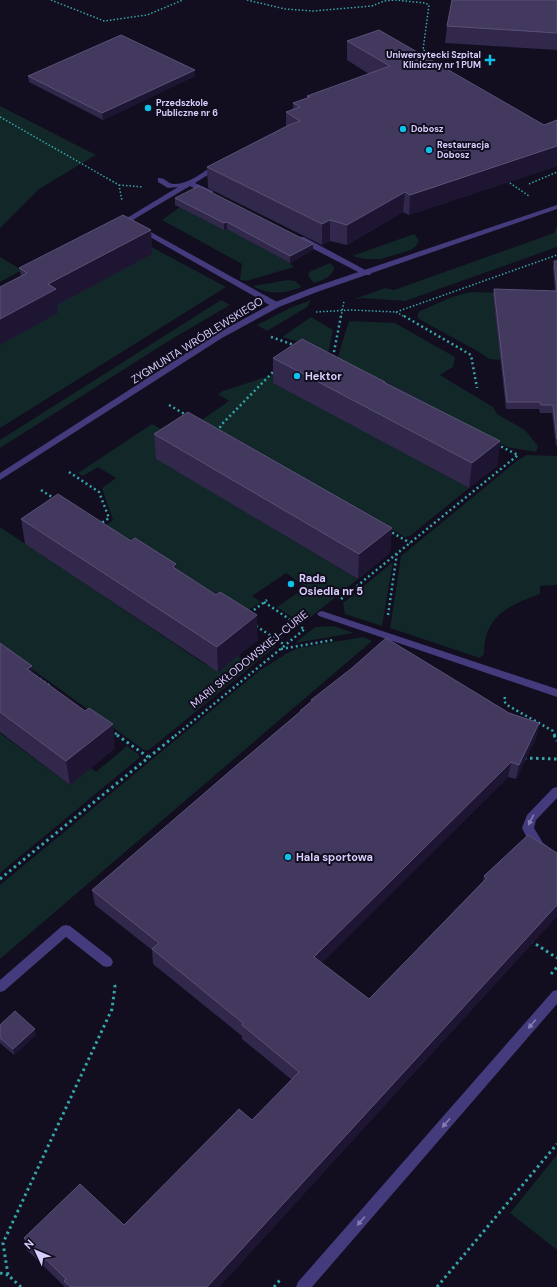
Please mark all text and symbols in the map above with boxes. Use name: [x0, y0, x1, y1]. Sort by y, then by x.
place label: Uniwersytecki Szpital Kliniczny nr 1 PUM: [386, 49, 481, 71]
marker: Uniwersytecki Szpital Kliniczny nr 1 PUM: [484, 54, 496, 66]
place label: Przedszkole Publiczne nr 6: [156, 97, 218, 119]
marker: Przedszkole Publiczne nr 6: [143, 103, 153, 113]
place label: Dobosz: [411, 123, 444, 135]
marker: Dobosz: [398, 124, 408, 134]
place label: Restauracja Dobosz: [437, 139, 489, 161]
marker: Restauracja Dobosz: [424, 145, 434, 155]
street label: ZYGMUNTA WRÓBLEWSKIEGO: [128, 294, 266, 386]
place label: Hektor: [305, 369, 342, 383]
marker: Hektor: [292, 371, 302, 381]
place label: Rada Osiedla nr 5: [299, 571, 363, 598]
marker: Rada Osiedla nr 5: [286, 579, 296, 589]
street label: MARII SKŁODOWSKIEJ-CURIE: [187, 607, 311, 711]
one-way arrow: [528, 815, 535, 826]
place label: Hala sportowa: [296, 850, 373, 864]
marker: Hala sportowa: [283, 852, 293, 862]
one-way arrow: [527, 1019, 536, 1030]
one-way arrow: [442, 1117, 451, 1128]
one-way arrow: [356, 1215, 365, 1226]
north arrow: [16, 1231, 56, 1271]
text: N: [21, 1236, 37, 1252]

